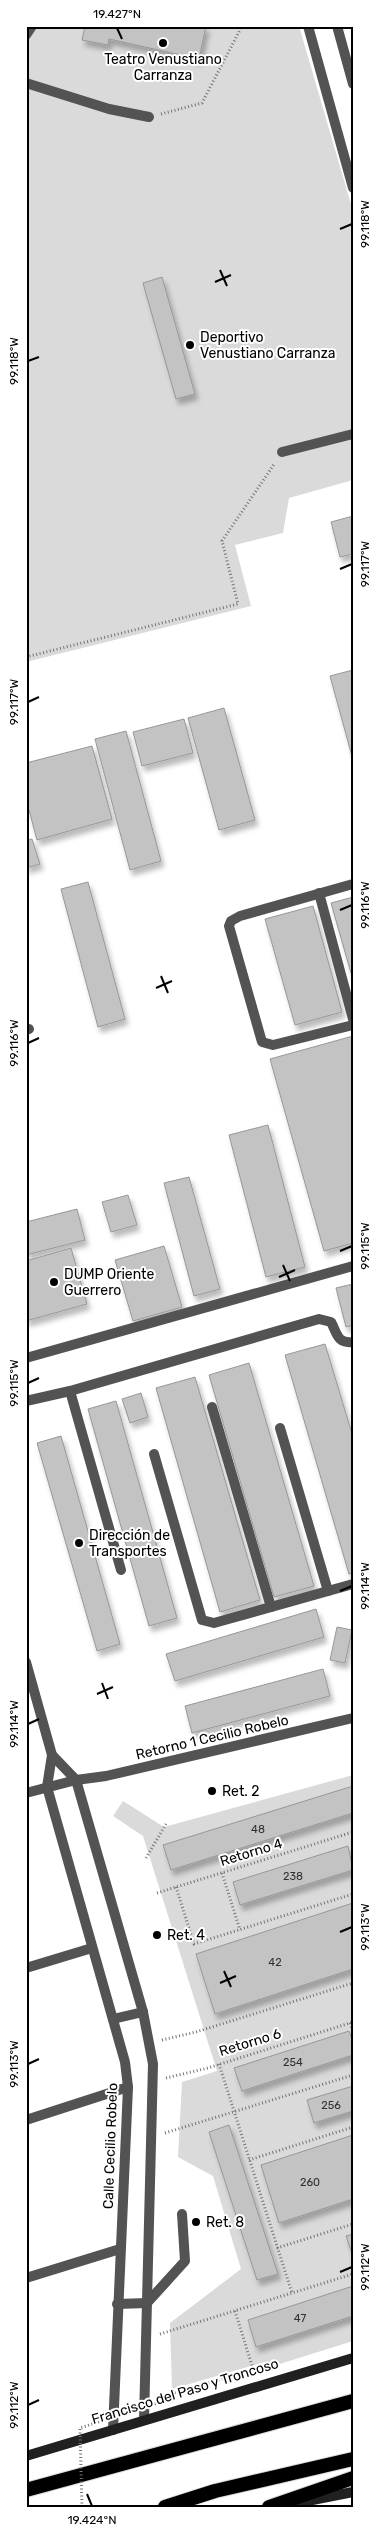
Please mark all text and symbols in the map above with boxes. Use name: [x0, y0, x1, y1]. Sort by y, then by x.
text: 19.427°N: [93, 7, 141, 21]
marker: Teatro Venustiano Carranza: [157, 37, 169, 49]
place label: Teatro Venustiano Carranza: [104, 51, 222, 84]
text: 99.118°W: [358, 200, 372, 248]
place label: Deportivo Venustiano Carranza: [200, 329, 336, 362]
text: 99.118°W: [7, 337, 21, 385]
marker: Deportivo Venustiano Carranza: [184, 339, 196, 351]
text: 99.117°W: [358, 540, 372, 587]
text: 99.117°W: [7, 678, 21, 725]
text: 99.116°W: [358, 881, 372, 929]
text: 99.116°W: [7, 1019, 21, 1067]
text: 99.115°W: [358, 1222, 372, 1270]
place label: DUMP Oriente Guerrero: [64, 1266, 155, 1299]
marker: DUMP Oriente Guerrero: [48, 1276, 60, 1288]
text: 99.115°W: [7, 1359, 21, 1407]
place label: Dirección de Transportes: [89, 1527, 170, 1560]
marker: Dirección de Transportes: [73, 1537, 85, 1549]
text: 99.114°W: [358, 1562, 372, 1610]
text: 99.114°W: [7, 1700, 21, 1748]
street label: Retorno 1 Cecilio Robelo: [134, 1712, 290, 1763]
place label: Ret. 2: [222, 1783, 260, 1800]
marker: Ret. 2: [206, 1785, 218, 1797]
house number: 48: [251, 1823, 265, 1836]
street label: Retorno 4: [218, 1835, 285, 1870]
house number: 238: [283, 1870, 303, 1883]
text: 99.113°W: [358, 1903, 372, 1951]
place label: Ret. 4: [167, 1927, 205, 1944]
marker: Ret. 4: [151, 1929, 163, 1941]
house number: 42: [268, 1956, 282, 1969]
street label: Retorno 6: [217, 2025, 283, 2060]
text: 99.113°W: [7, 2040, 21, 2088]
house number: 254: [283, 2056, 303, 2069]
street label: Calle Cecilio Robelo: [100, 2083, 121, 2209]
house number: 256: [321, 2099, 341, 2112]
house number: 260: [300, 2176, 320, 2189]
place label: Ret. 8: [206, 2214, 244, 2231]
marker: Ret. 8: [190, 2216, 202, 2228]
text: 99.112°W: [358, 2243, 372, 2291]
house number: 47: [294, 2312, 306, 2325]
street label: Francisco del Paso y Troncoso: [90, 2355, 281, 2428]
text: 99.112°W: [7, 2381, 21, 2429]
text: 19.424°N: [67, 2513, 117, 2527]

